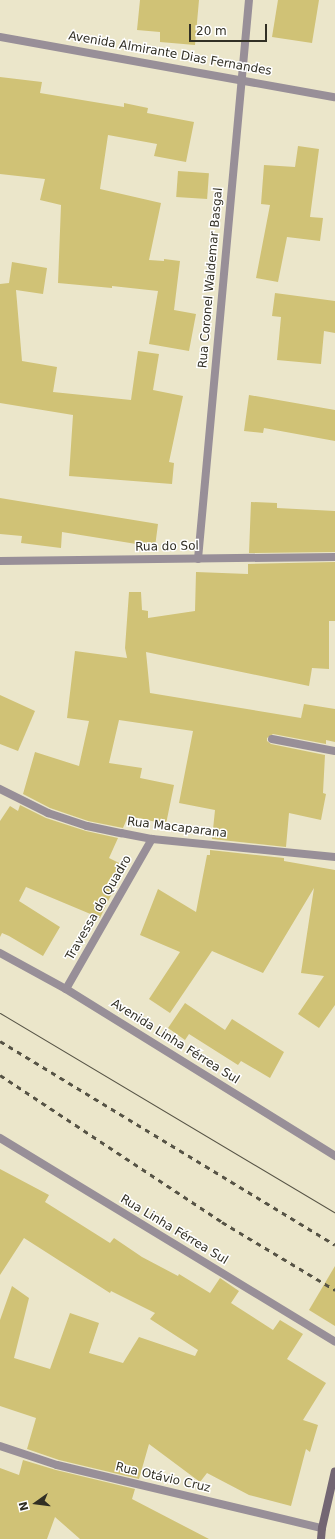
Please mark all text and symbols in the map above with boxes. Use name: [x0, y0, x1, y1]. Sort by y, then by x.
scale bar: [191, 16, 269, 42]
text: 20 m: [196, 24, 227, 38]
street label: Avenida Almirante Dias Fernandes: [67, 29, 273, 79]
street label: Rua Coronel Waldemar Basgal: [196, 187, 226, 369]
street label: Rua do Sol: [135, 539, 199, 555]
street label: Rua Macaparana: [126, 815, 228, 841]
street label: Travessa do Quadro: [63, 853, 135, 963]
street label: Avenida Linha Férrea Sul: [108, 997, 242, 1087]
street label: Rua Linha Férrea Sul: [118, 1192, 230, 1268]
street label: Rua Otávio Cruz: [114, 1460, 212, 1496]
north arrow: [16, 1483, 56, 1523]
text: N: [16, 1500, 31, 1512]

